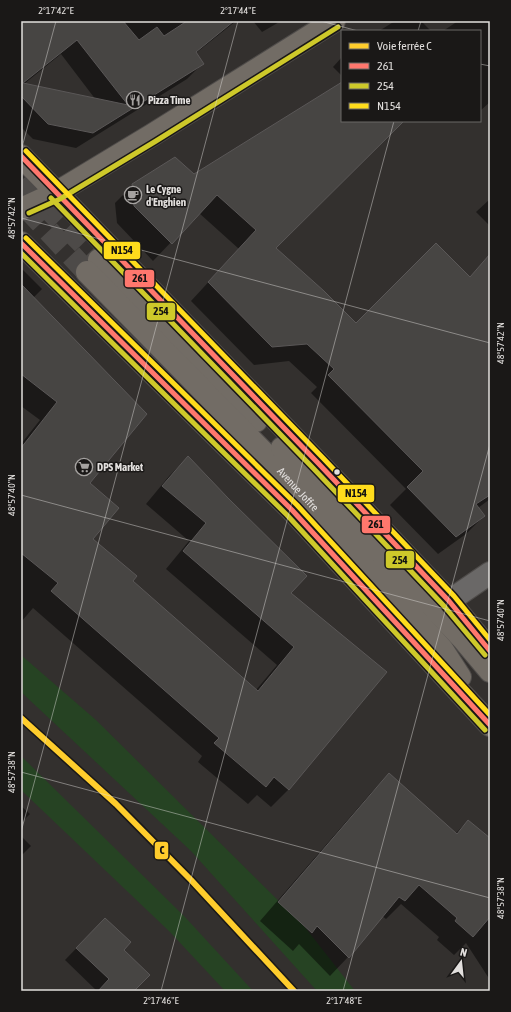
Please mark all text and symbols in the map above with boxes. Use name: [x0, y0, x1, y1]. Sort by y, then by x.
text: 2°17'42"E: [38, 5, 74, 16]
text: 2°17'44"E: [220, 5, 256, 16]
legend: [341, 30, 481, 122]
text: Voie ferrée C: [377, 39, 432, 53]
text: 261: [377, 59, 394, 73]
text: 254: [377, 79, 394, 93]
restaurant icon: Pizza Time: [125, 90, 145, 110]
place label: Pizza Time: [148, 94, 190, 106]
text: N154: [377, 99, 401, 113]
place label: Le Cygne d'Enghien: [146, 183, 186, 208]
cafe icon: Le Cygne d'Enghien: [123, 185, 143, 205]
text: 48°57'42"N: [6, 197, 17, 239]
line badge: N154: [103, 241, 141, 260]
text: N154: [111, 244, 133, 256]
line badge: 261: [124, 269, 155, 288]
text: 261: [132, 272, 148, 284]
line badge: 254: [146, 302, 176, 321]
text: 254: [153, 305, 169, 317]
text: 48°57'42"N: [495, 322, 506, 364]
supermarket icon: DPS Market: [74, 457, 94, 477]
place label: DPS Market: [97, 461, 144, 473]
street label: Avenue Joffre: [275, 465, 321, 514]
unlabelled marker: [332, 467, 342, 477]
text: 48°57'40"N: [6, 474, 17, 516]
line badge: N154: [337, 484, 375, 503]
text: N154: [345, 487, 367, 499]
line badge: 261: [361, 515, 391, 534]
text: 261: [368, 518, 384, 530]
line badge: 254: [385, 550, 415, 569]
text: 254: [392, 554, 408, 566]
text: 48°57'40"N: [495, 599, 506, 641]
text: 48°57'38"N: [6, 751, 17, 793]
line badge: C: [154, 841, 169, 860]
text: C: [160, 844, 165, 856]
text: 48°57'38"N: [495, 877, 506, 919]
north arrow: [441, 942, 481, 982]
text: N: [459, 946, 468, 959]
text: 2°17'46"E: [143, 995, 179, 1006]
text: 2°17'48"E: [326, 995, 362, 1006]

